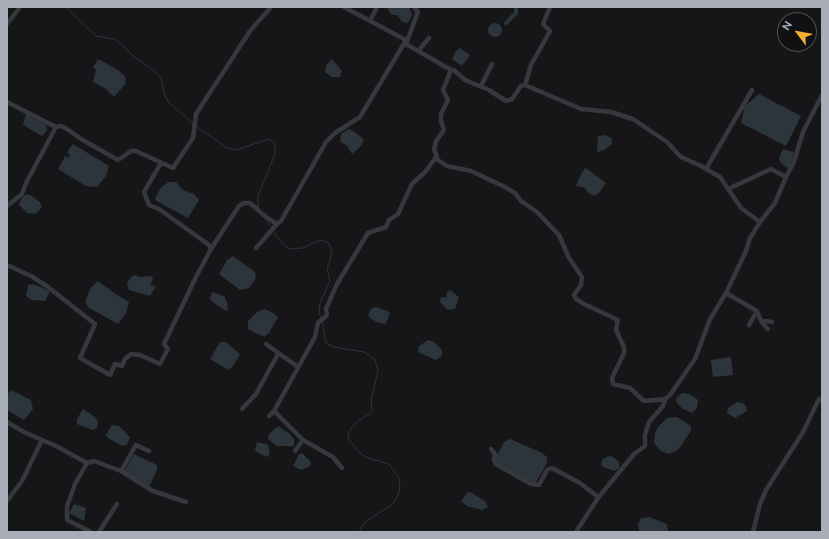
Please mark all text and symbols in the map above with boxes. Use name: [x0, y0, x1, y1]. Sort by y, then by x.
north arrow: [777, 12, 817, 52]
text: N: [780, 19, 795, 33]

